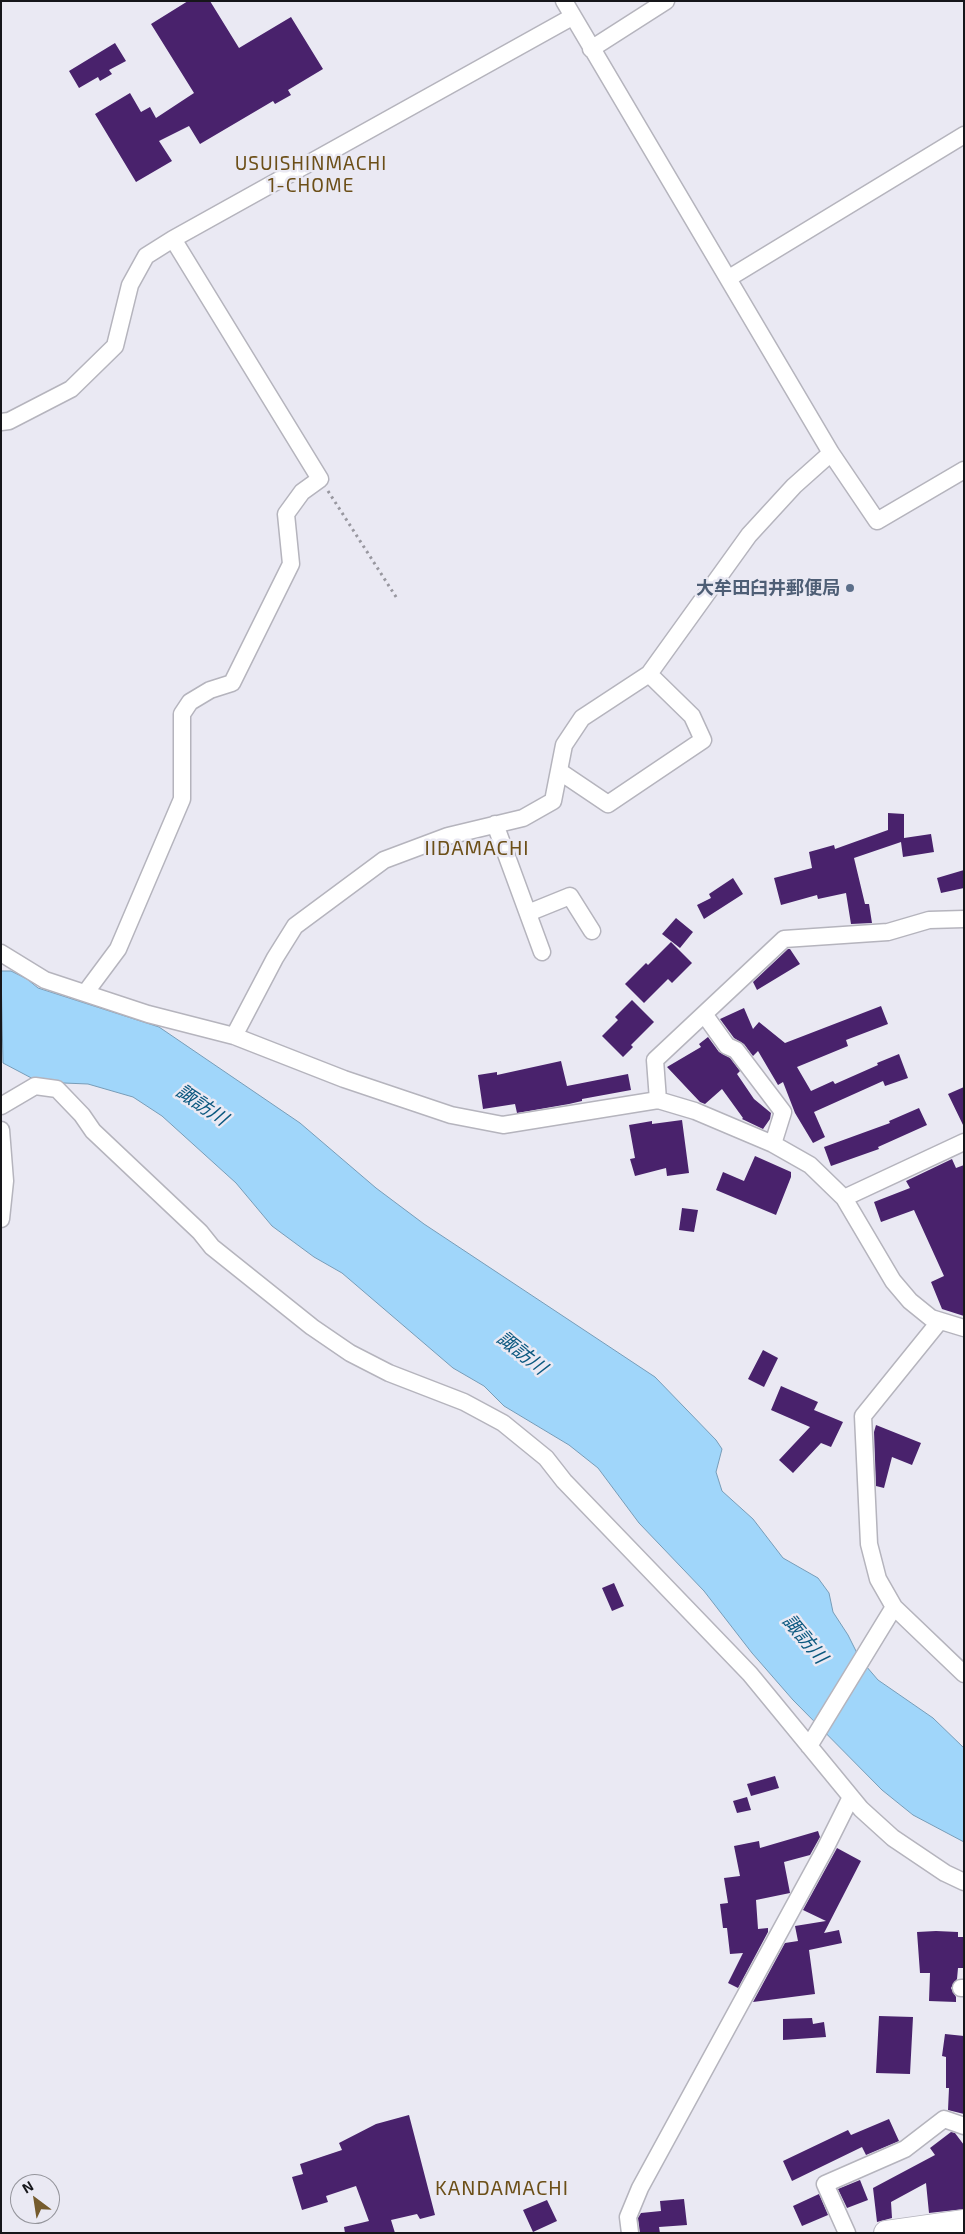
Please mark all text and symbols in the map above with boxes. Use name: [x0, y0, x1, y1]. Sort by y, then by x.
district label: USUISHINMACHI 1-CHOME: [233, 153, 389, 197]
place label: 大牟田臼井郵便局: [696, 577, 840, 599]
marker: 大牟田臼井郵便局: [844, 582, 856, 594]
district label: IIDAMACHI: [423, 836, 531, 860]
water label: 諏訪川: [172, 1080, 232, 1130]
water label: 諏訪川: [493, 1326, 551, 1380]
water label: 諏訪川: [778, 1610, 832, 1668]
north arrow: [10, 2174, 60, 2224]
district label: KANDAMACHI: [434, 2176, 570, 2200]
text: N: [19, 2177, 36, 2196]

